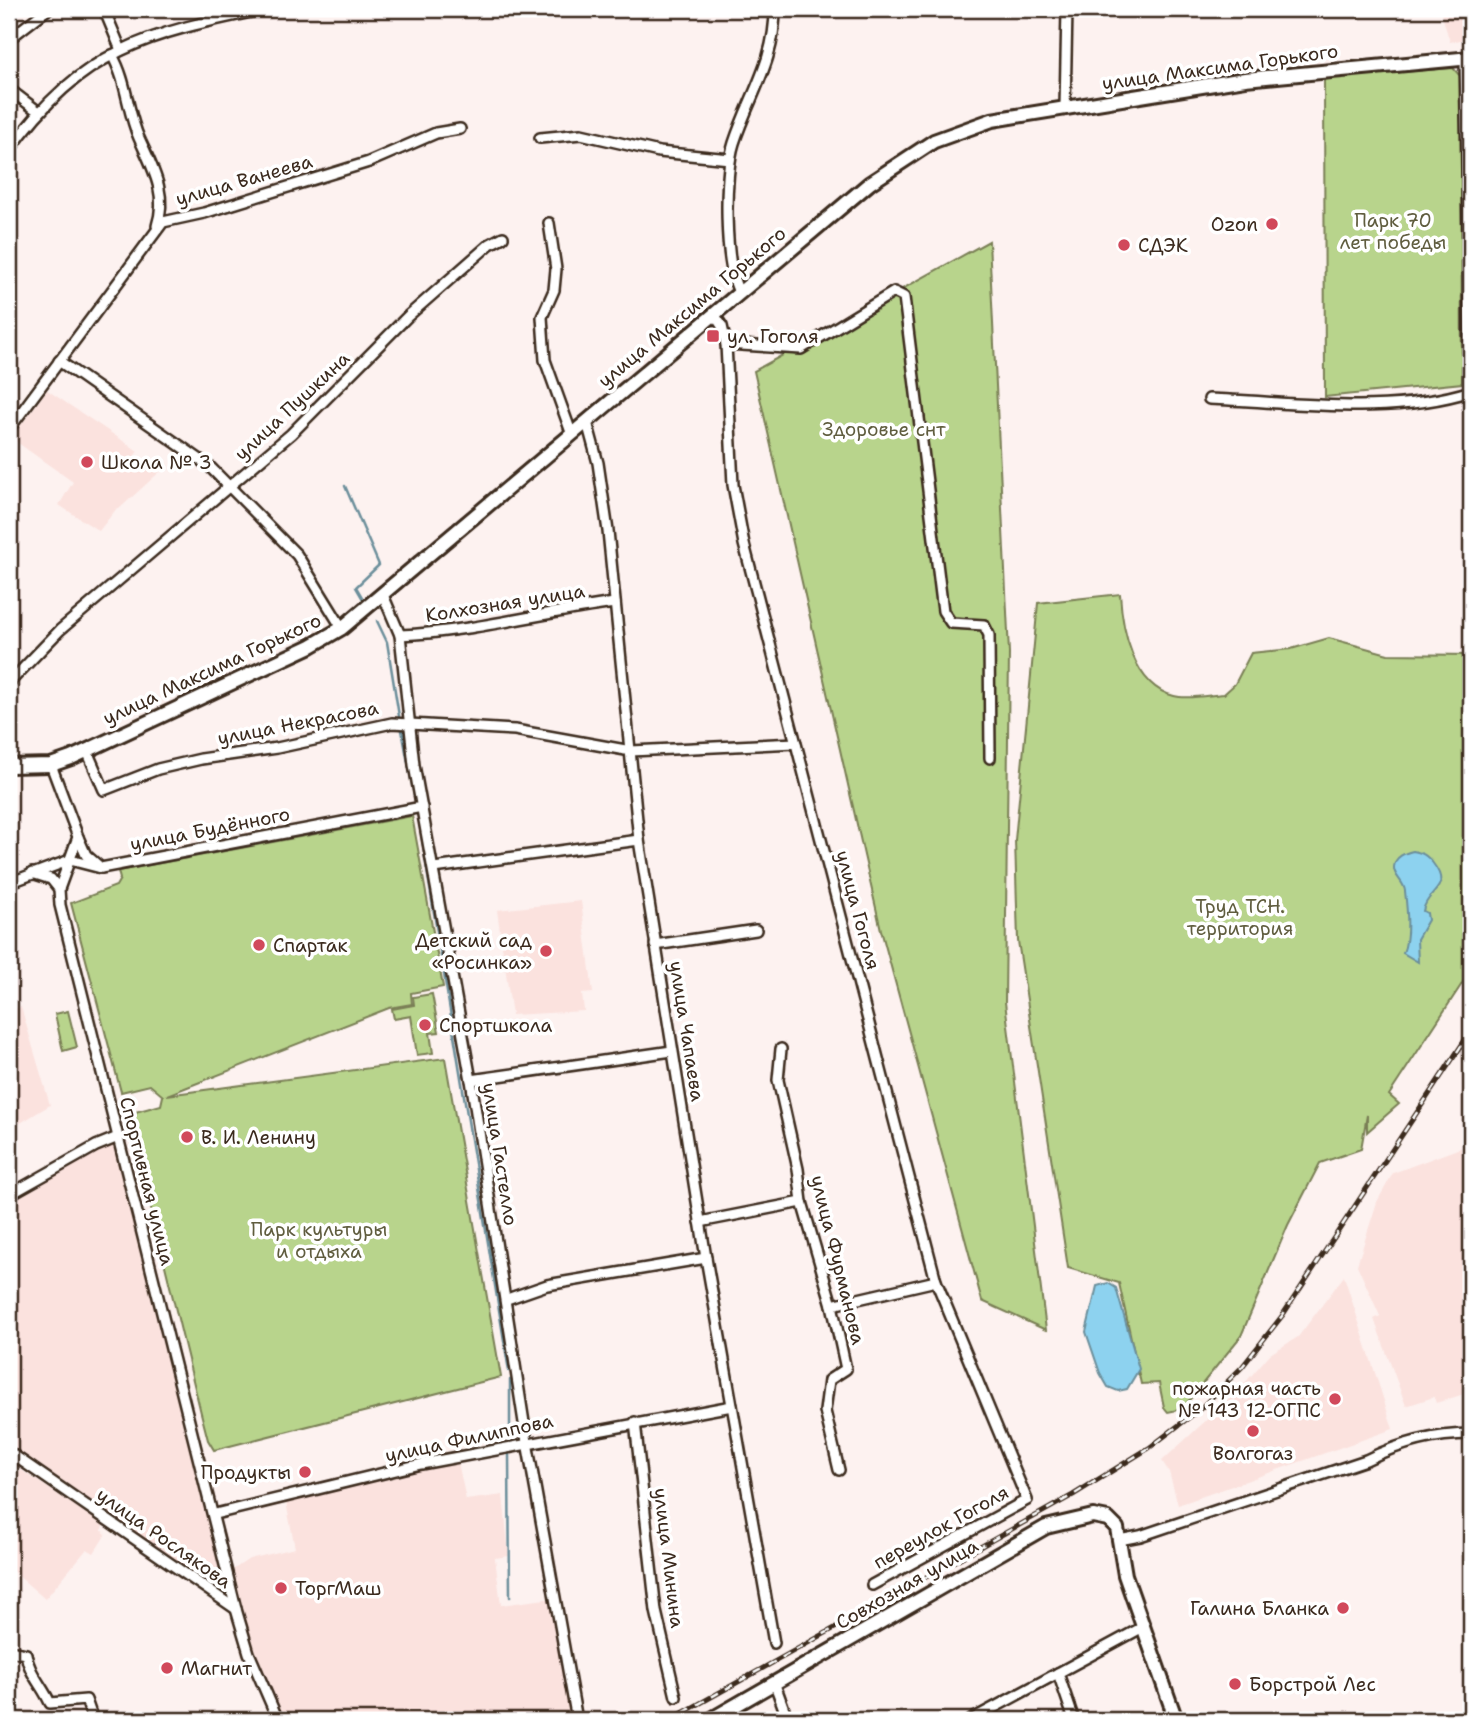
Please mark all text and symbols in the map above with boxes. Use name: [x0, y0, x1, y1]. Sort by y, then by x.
street label: улица Максима Горького: [1100, 38, 1340, 96]
street label: улица Ванеева: [173, 149, 315, 211]
park label: Парк 70 лет победы: [1340, 208, 1446, 255]
place label: Ozon: [1211, 212, 1258, 237]
marker: Ozon: [1264, 216, 1280, 232]
street label: улица Максима Горького: [593, 221, 791, 393]
place label: СДЭК: [1138, 233, 1188, 258]
marker: СДЭК: [1116, 237, 1132, 253]
place label: ул. Гоголя: [727, 324, 819, 349]
marker: ул. Гоголя: [705, 328, 721, 344]
street label: улица Пушкина: [229, 346, 355, 466]
park label: Здоровье снт: [822, 417, 946, 442]
place label: Школа № 3: [101, 450, 212, 475]
marker: Школа № 3: [79, 454, 95, 470]
street label: Колхозная улица: [424, 578, 587, 628]
street label: улица Максима Горького: [99, 607, 325, 731]
street label: улица Некрасова: [215, 695, 381, 751]
street label: улица Будённого: [128, 801, 292, 857]
street label: улица Гоголя: [830, 847, 886, 973]
park label: Труд ТСН. территория: [1187, 894, 1293, 941]
place label: Детский сад «Росинка»: [415, 928, 532, 975]
place label: Спартак: [273, 933, 348, 958]
marker: Спартак: [251, 937, 267, 953]
marker: Детский сад «Росинка»: [538, 943, 554, 959]
street label: улица Чапаева: [664, 959, 710, 1103]
place label: Спортшкола: [439, 1013, 552, 1038]
marker: Спортшкола: [417, 1017, 433, 1033]
street label: улица Гастелло: [476, 1081, 524, 1227]
street label: Спортивная улица: [114, 1094, 180, 1268]
place label: В. И. Ленину: [201, 1125, 316, 1150]
marker: В. И. Ленину: [179, 1129, 195, 1145]
street label: улица Фурманова: [805, 1173, 871, 1347]
park label: Парк культуры и отдыха: [251, 1217, 387, 1264]
place label: пожарная часть № 143 12-ОГПС: [1172, 1376, 1321, 1423]
marker: пожарная часть № 143 12-ОГПС: [1327, 1391, 1343, 1407]
street label: улица Филиппова: [383, 1408, 555, 1468]
marker: Волгогаз: [1245, 1423, 1261, 1439]
place label: Волгогаз: [1213, 1441, 1293, 1466]
place label: Продукты: [201, 1460, 291, 1485]
marker: Продукты: [297, 1464, 313, 1480]
street label: переулок Гоголя: [869, 1479, 1013, 1575]
street label: улица Рослякова: [92, 1482, 237, 1594]
street label: улица Минина: [648, 1486, 690, 1630]
street label: Совхозная улица: [831, 1533, 983, 1635]
place label: ТоргМаш: [295, 1576, 381, 1601]
marker: ТоргМаш: [273, 1580, 289, 1596]
place label: Галина Бланка: [1190, 1596, 1329, 1621]
marker: Галина Бланка: [1335, 1600, 1351, 1616]
place label: Магнит: [181, 1656, 252, 1681]
marker: Магнит: [159, 1660, 175, 1676]
place label: Борстрой Лес: [1249, 1672, 1376, 1697]
marker: Борстрой Лес: [1227, 1676, 1243, 1692]

